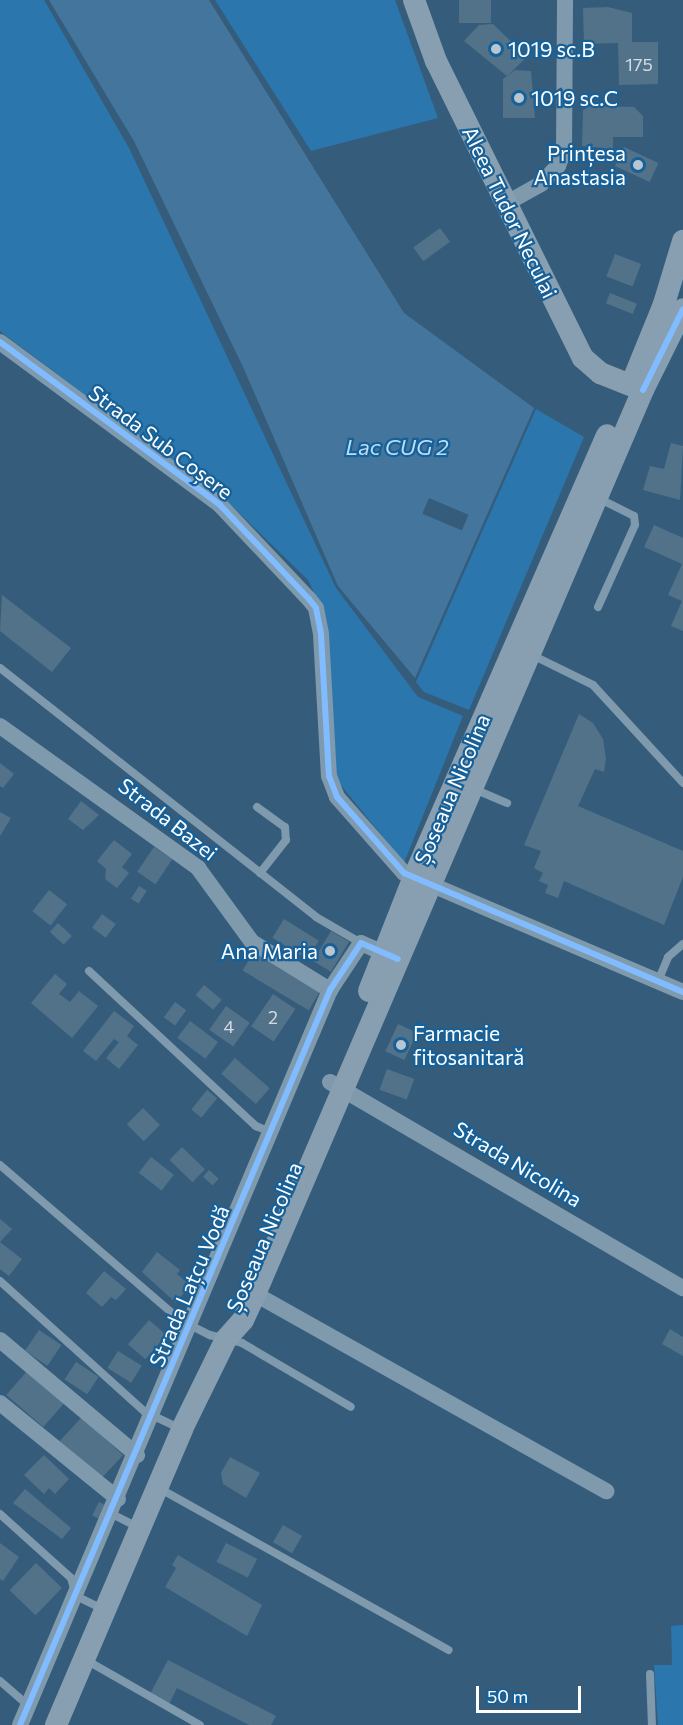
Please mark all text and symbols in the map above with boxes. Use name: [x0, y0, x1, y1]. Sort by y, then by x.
place label: 1019 sc.B: [508, 36, 595, 62]
marker: 1019 sc.B: [489, 42, 503, 56]
house number: 175: [625, 53, 653, 75]
place label: 1019 sc.C: [531, 85, 618, 111]
marker: 1019 sc.C: [512, 91, 526, 105]
street label: Aleea Tudor Neculai: [457, 122, 563, 302]
place label: Prințesa Anastasia: [533, 140, 626, 190]
marker: Prințesa Anastasia: [631, 158, 645, 172]
street label: Strada Sub Coșere: [84, 380, 238, 504]
water label: Lac CUG 2: [346, 434, 448, 460]
street label: Șoseaua Nicolina: [409, 710, 495, 868]
street label: Strada Bazei: [114, 773, 222, 865]
place label: Ana Maria: [221, 938, 318, 964]
marker: Ana Maria: [323, 944, 337, 958]
house number: 2: [268, 1006, 278, 1028]
house number: 4: [224, 1015, 234, 1037]
place label: Farmacie fitosanitară: [413, 1020, 524, 1070]
marker: Farmacie fitosanitară: [394, 1038, 408, 1052]
street label: Strada Nicolina: [449, 1116, 587, 1212]
street label: Șoseaua Nicolina: [221, 1158, 307, 1316]
street label: Strada Lațcu Vodă: [144, 1201, 234, 1371]
scale bar: [479, 1674, 584, 1712]
text: 50 m: [487, 1685, 528, 1707]

